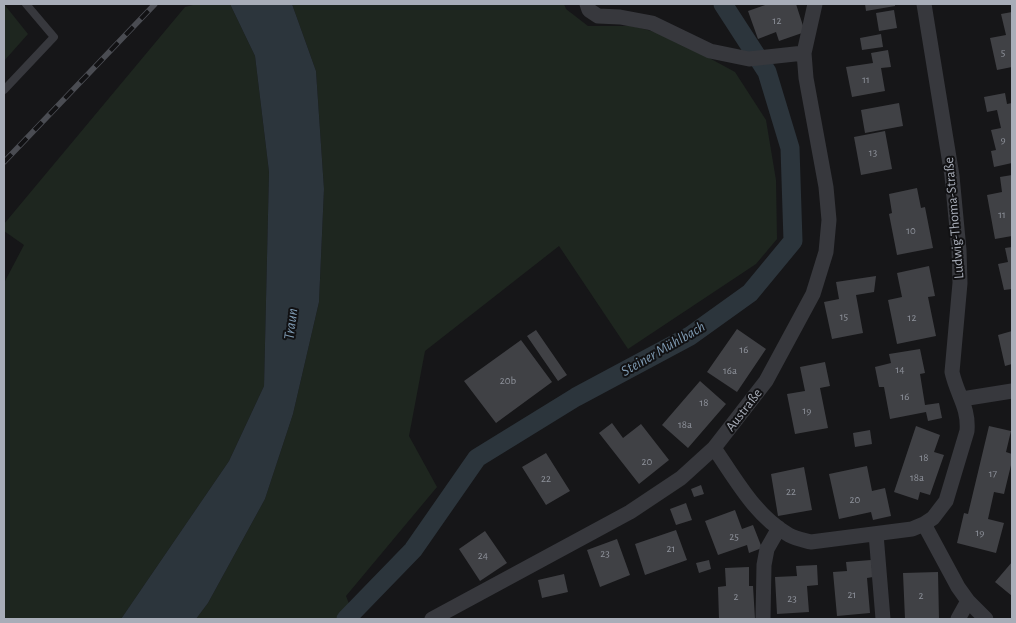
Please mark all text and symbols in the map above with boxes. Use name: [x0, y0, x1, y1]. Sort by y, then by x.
house number: 12: [773, 14, 781, 28]
house number: 5: [1001, 46, 1005, 60]
house number: 11: [862, 73, 870, 87]
house number: 9: [1000, 133, 1006, 147]
house number: 13: [869, 146, 877, 160]
street label: Ludwig-Thoma-Straße: [940, 157, 968, 279]
house number: 11: [998, 208, 1006, 222]
house number: 10: [906, 224, 916, 238]
water label: Traun: [280, 307, 302, 341]
house number: 15: [840, 310, 848, 324]
house number: 12: [908, 311, 916, 325]
water label: Steiner Mühlbach: [618, 318, 708, 380]
house number: 16: [740, 343, 748, 357]
house number: 14: [895, 363, 905, 377]
house number: 16a: [723, 364, 737, 378]
house number: 20b: [500, 374, 516, 388]
street label: Austraße: [722, 385, 766, 435]
house number: 16: [901, 390, 909, 404]
house number: 18: [700, 396, 708, 410]
house number: 19: [803, 404, 811, 418]
house number: 18a: [678, 418, 692, 432]
house number: 18: [920, 451, 928, 465]
house number: 20: [642, 455, 652, 469]
house number: 17: [989, 467, 997, 481]
house number: 18a: [910, 471, 924, 485]
house number: 22: [541, 472, 551, 486]
house number: 22: [786, 485, 796, 499]
house number: 20: [850, 493, 860, 507]
house number: 19: [976, 526, 984, 540]
house number: 25: [729, 530, 739, 544]
house number: 21: [667, 542, 675, 556]
house number: 23: [600, 547, 610, 561]
house number: 24: [478, 549, 488, 563]
house number: 21: [848, 588, 856, 602]
house number: 2: [918, 589, 924, 603]
house number: 2: [733, 590, 739, 604]
house number: 23: [787, 592, 797, 606]

